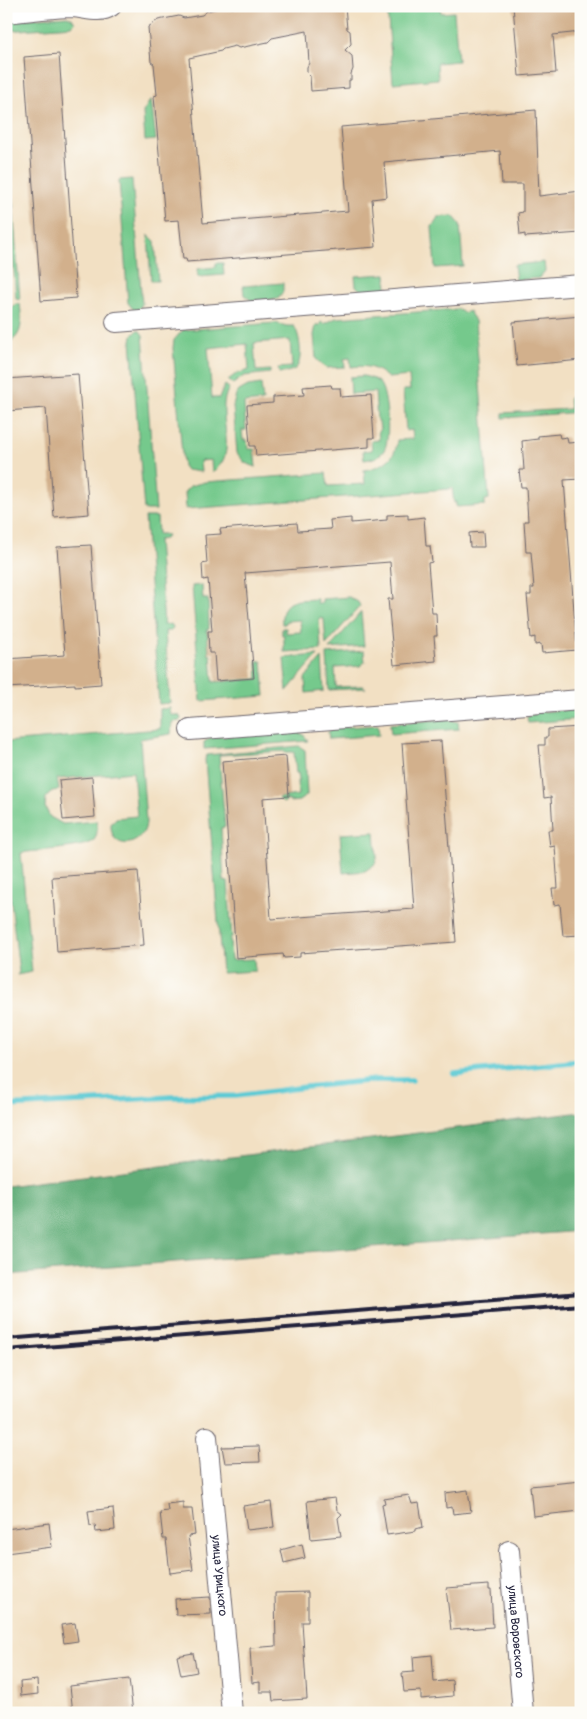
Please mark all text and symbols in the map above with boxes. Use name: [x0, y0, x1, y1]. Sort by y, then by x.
street label: улица Урицкого: [208, 1533, 231, 1617]
street label: улица Воровского: [504, 1584, 528, 1679]

